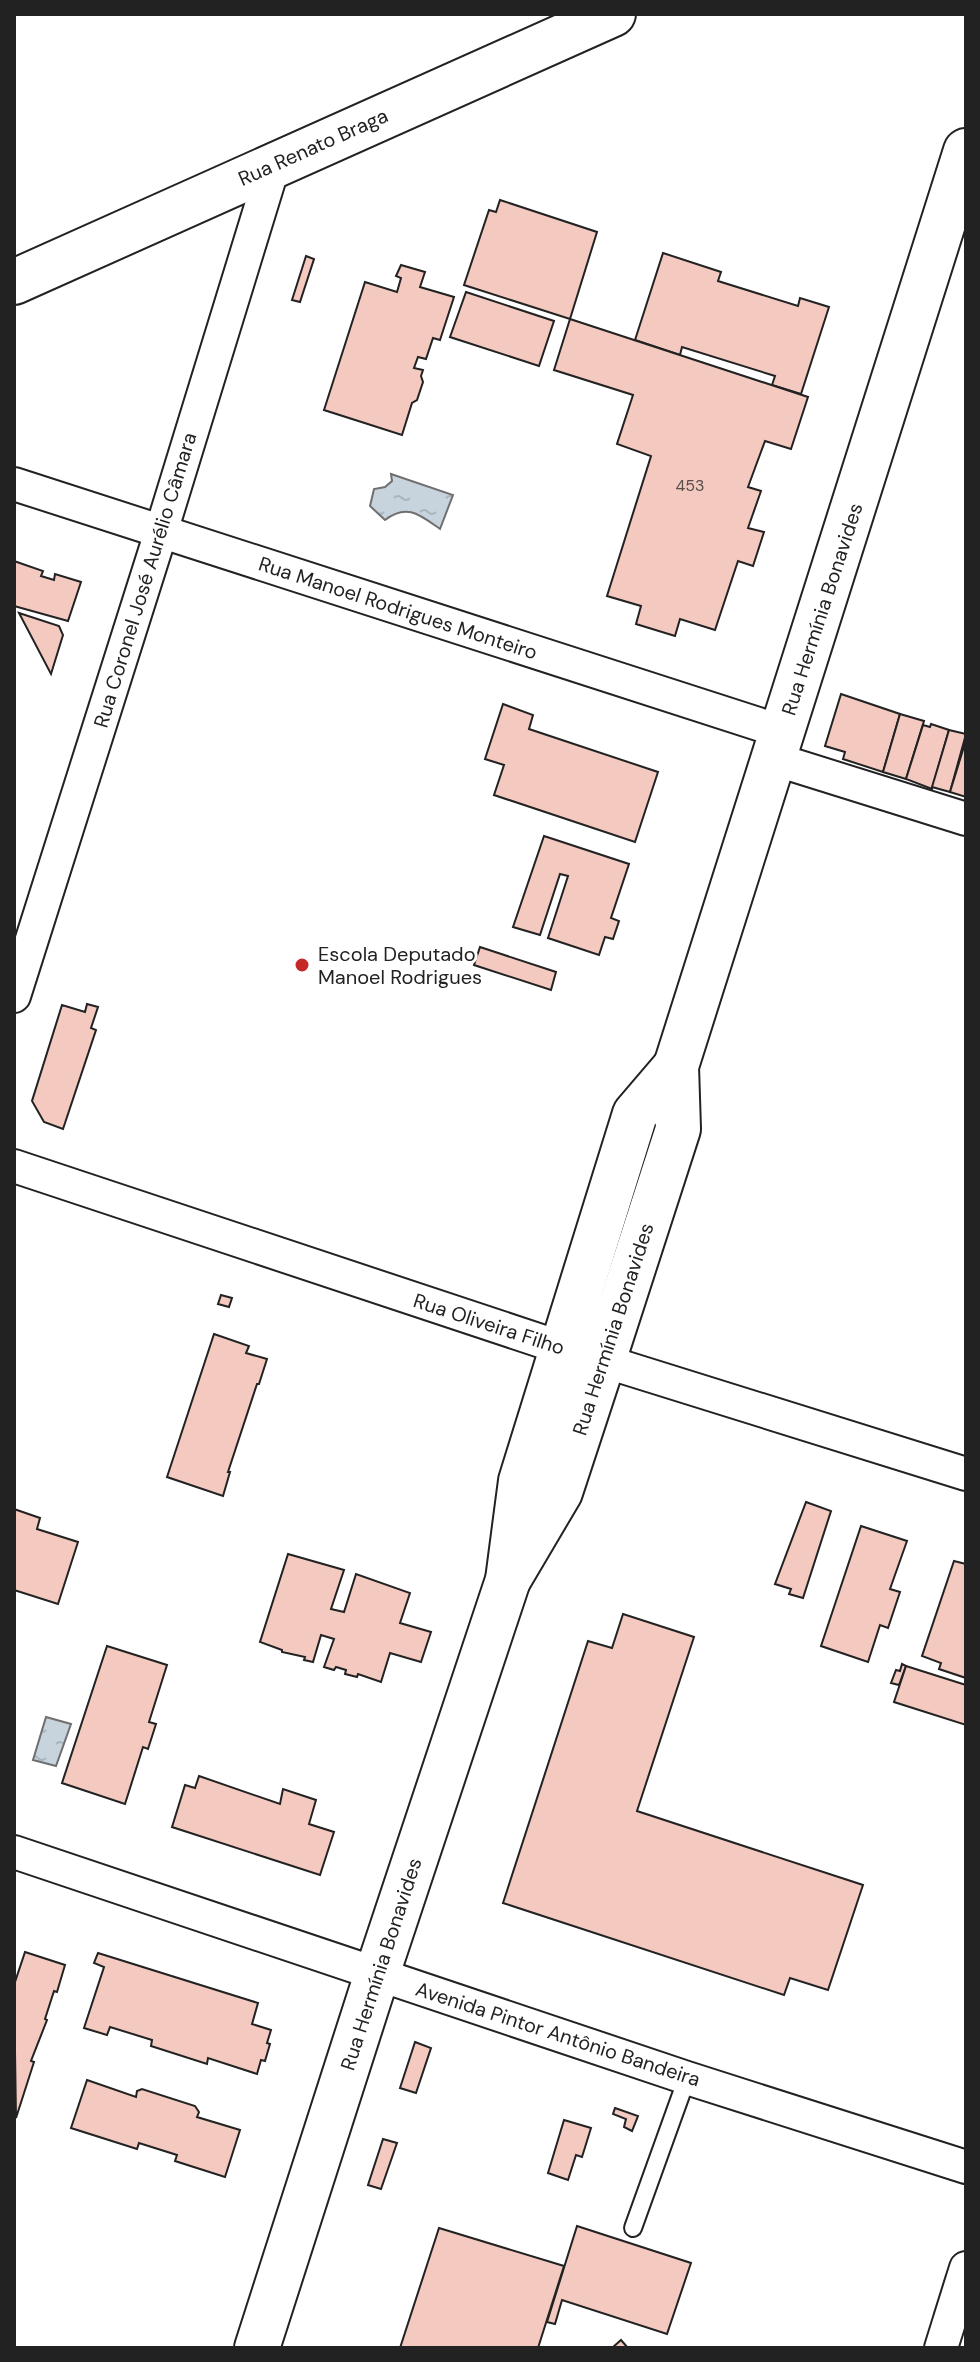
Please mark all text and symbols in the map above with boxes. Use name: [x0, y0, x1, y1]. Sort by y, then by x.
street label: Rua Renato Braga: [234, 102, 392, 192]
street label: Rua Coronel José Aurélio Câmara: [88, 429, 202, 731]
house number: 453: [676, 475, 704, 496]
street label: Rua Hermínia Bonavides: [775, 499, 869, 719]
street label: Rua Manoel Rodrigues Monteiro: [255, 551, 541, 665]
place label: Escola Deputado Manoel Rodrigues: [318, 941, 482, 990]
marker: Escola Deputado Manoel Rodrigues: [293, 956, 311, 974]
street label: Rua Hermínia Bonavides: [566, 1219, 660, 1439]
street label: Rua Oliveira Filho: [410, 1287, 568, 1361]
street label: Rua Hermínia Bonavides: [334, 1854, 428, 2074]
street label: Avenida Pintor Antônio Bandeira: [412, 1976, 704, 2092]

